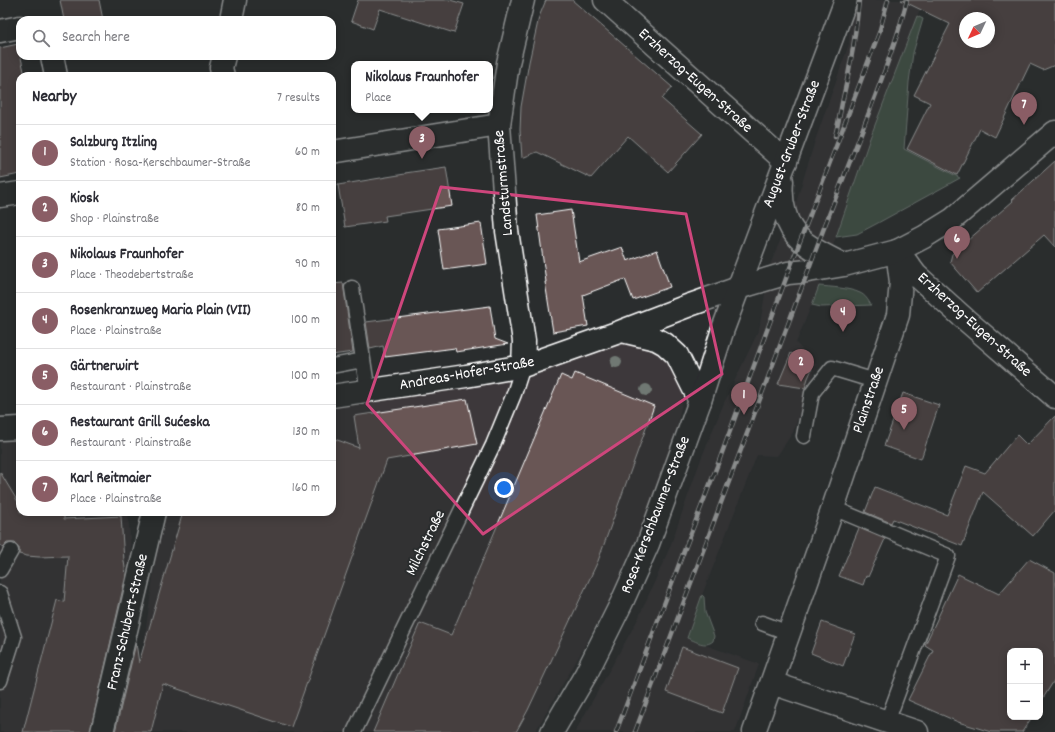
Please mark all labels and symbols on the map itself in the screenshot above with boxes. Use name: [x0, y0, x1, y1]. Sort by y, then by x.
north arrow: [959, 12, 995, 48]
street label: Erzherzog-Eugen-Straße: [633, 23, 757, 139]
street label: August-Gruber-Straße: [757, 77, 827, 211]
pin: 7: [1011, 92, 1037, 125]
pin: 3: [409, 126, 435, 159]
street label: Landsturmstraße: [488, 129, 520, 237]
pin: 6: [944, 226, 970, 259]
street label: Erzherzog-Eugen-Straße: [912, 267, 1036, 383]
pin: 4: [830, 299, 856, 332]
pin: 2: [788, 349, 814, 382]
street label: Andreas-Hofer-Straße: [398, 351, 536, 397]
street label: Plainstraße: [847, 363, 891, 437]
pin: 1: [731, 382, 757, 415]
pin: 5: [891, 397, 917, 430]
street label: Rosa-Kerschbaumer-Straße: [615, 433, 697, 597]
your location: [494, 478, 514, 498]
street label: Milchstraße: [400, 506, 452, 580]
street label: Franz-Schubert-Straße: [101, 551, 155, 693]

